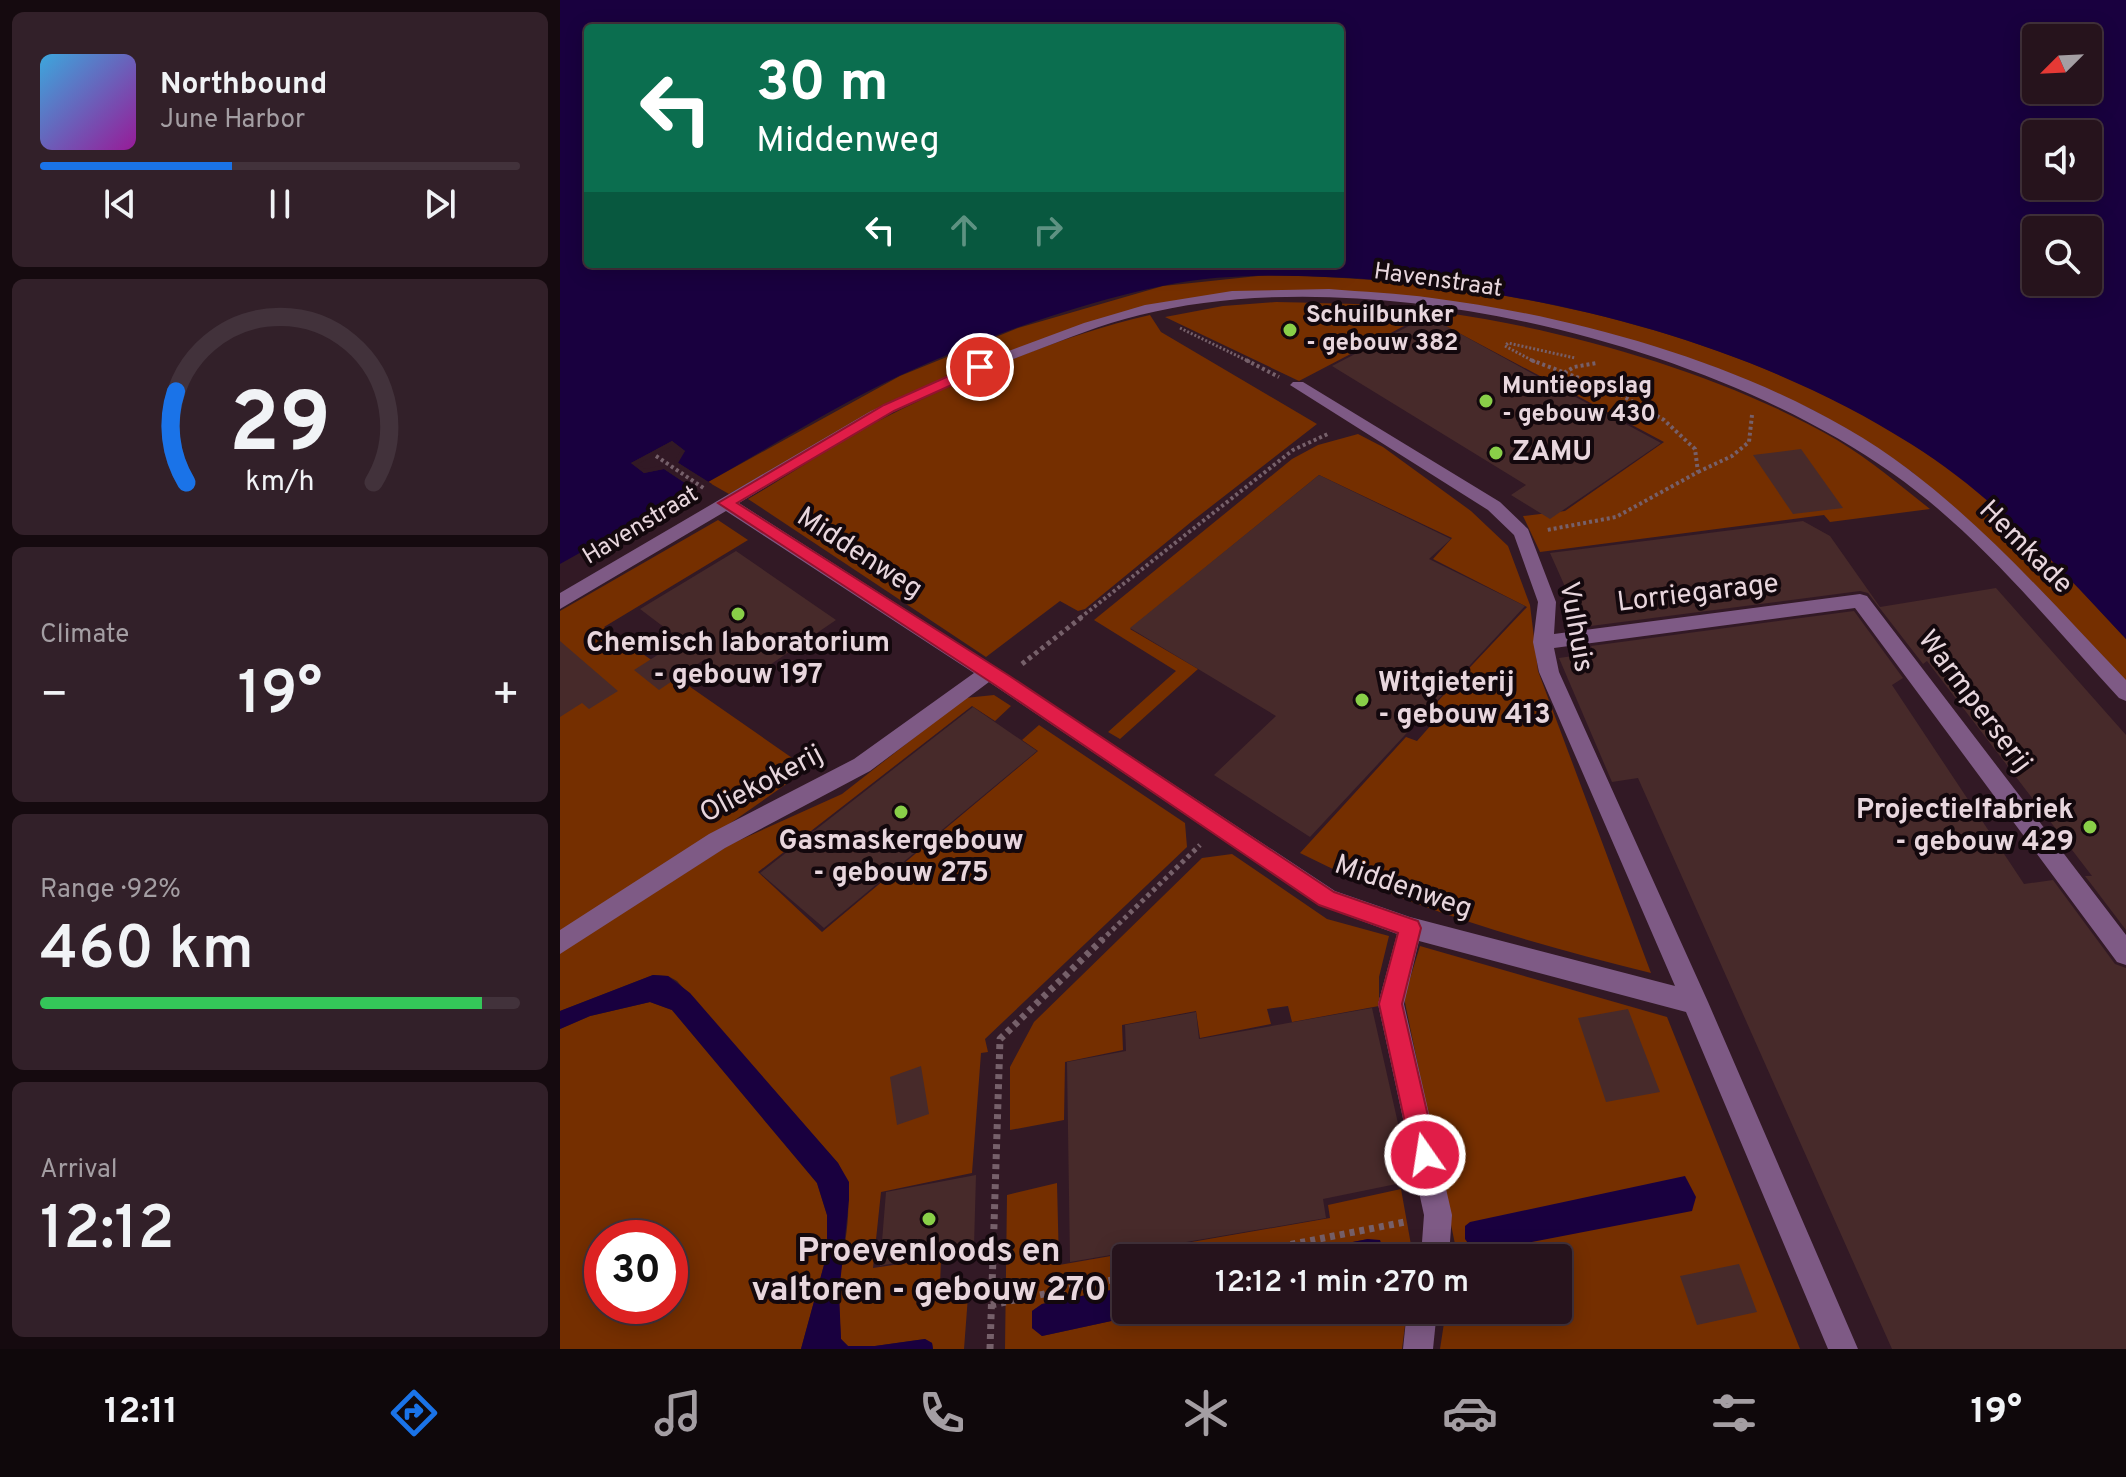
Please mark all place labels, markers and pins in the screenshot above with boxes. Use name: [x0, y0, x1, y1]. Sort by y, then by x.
place label: Schuilbunker - gebouw 382: [1306, 301, 1458, 359]
marker: Schuilbunker - gebouw 382: [1281, 321, 1299, 339]
pin: [946, 333, 1014, 401]
place label: Muntieopslag - gebouw 430: [1502, 372, 1656, 430]
marker: Muntieopslag - gebouw 430: [1477, 392, 1495, 410]
place label: ZAMU: [1512, 435, 1592, 471]
marker: ZAMU: [1487, 444, 1505, 462]
marker: Chemisch laboratorium - gebouw 197: [729, 605, 747, 623]
place label: Chemisch laboratorium - gebouw 197: [586, 626, 890, 694]
place label: Witgieterij - gebouw 413: [1378, 666, 1551, 734]
marker: Witgieterij - gebouw 413: [1353, 691, 1371, 709]
place label: Projectielfabriek - gebouw 429: [1856, 793, 2074, 861]
marker: Gasmaskergebouw - gebouw 275: [892, 803, 910, 821]
marker: Projectielfabriek - gebouw 429: [2081, 818, 2099, 836]
place label: Gasmaskergebouw - gebouw 275: [778, 824, 1024, 892]
marker: Proevenloods en valtoren - gebouw 270: [920, 1210, 938, 1228]
place label: Proevenloods en valtoren - gebouw 270: [751, 1231, 1107, 1313]

